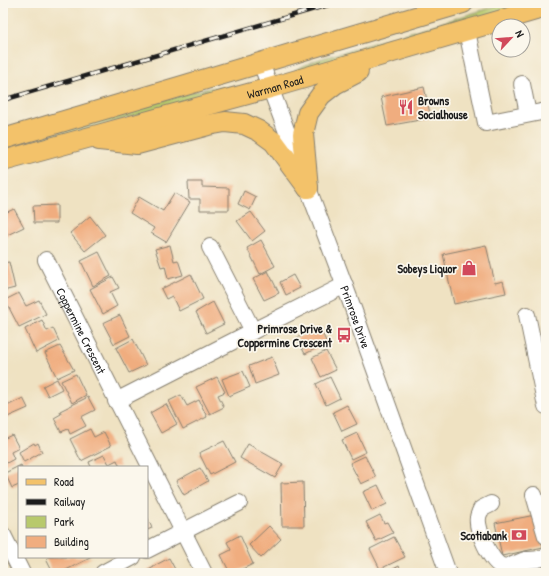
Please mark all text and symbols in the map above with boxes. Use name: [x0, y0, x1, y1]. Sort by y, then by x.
north arrow: [491, 18, 531, 58]
text: N: [512, 28, 528, 39]
street label: Warman Road: [245, 70, 305, 102]
place label: Browns Socialhouse: [418, 92, 468, 123]
restaurant icon: Browns Socialhouse: [397, 98, 415, 116]
shop icon: Sobeys Liquor: [460, 259, 478, 277]
place label: Sobeys Liquor: [398, 260, 457, 278]
street label: Primrose Drive: [337, 283, 375, 351]
street label: Coppermine Crescent: [53, 284, 111, 377]
place label: Primrose Drive & Coppermine Crescent: [238, 320, 333, 352]
bus stop icon: Primrose Drive & Coppermine Crescent: [335, 326, 353, 344]
legend: [18, 466, 148, 558]
text: Road: [54, 473, 74, 490]
text: Railway: [54, 493, 85, 510]
text: Park: [54, 513, 74, 530]
bank icon: Scotiabank: [510, 526, 528, 544]
place label: Scotiabank: [460, 527, 507, 544]
text: Building: [54, 533, 89, 550]

